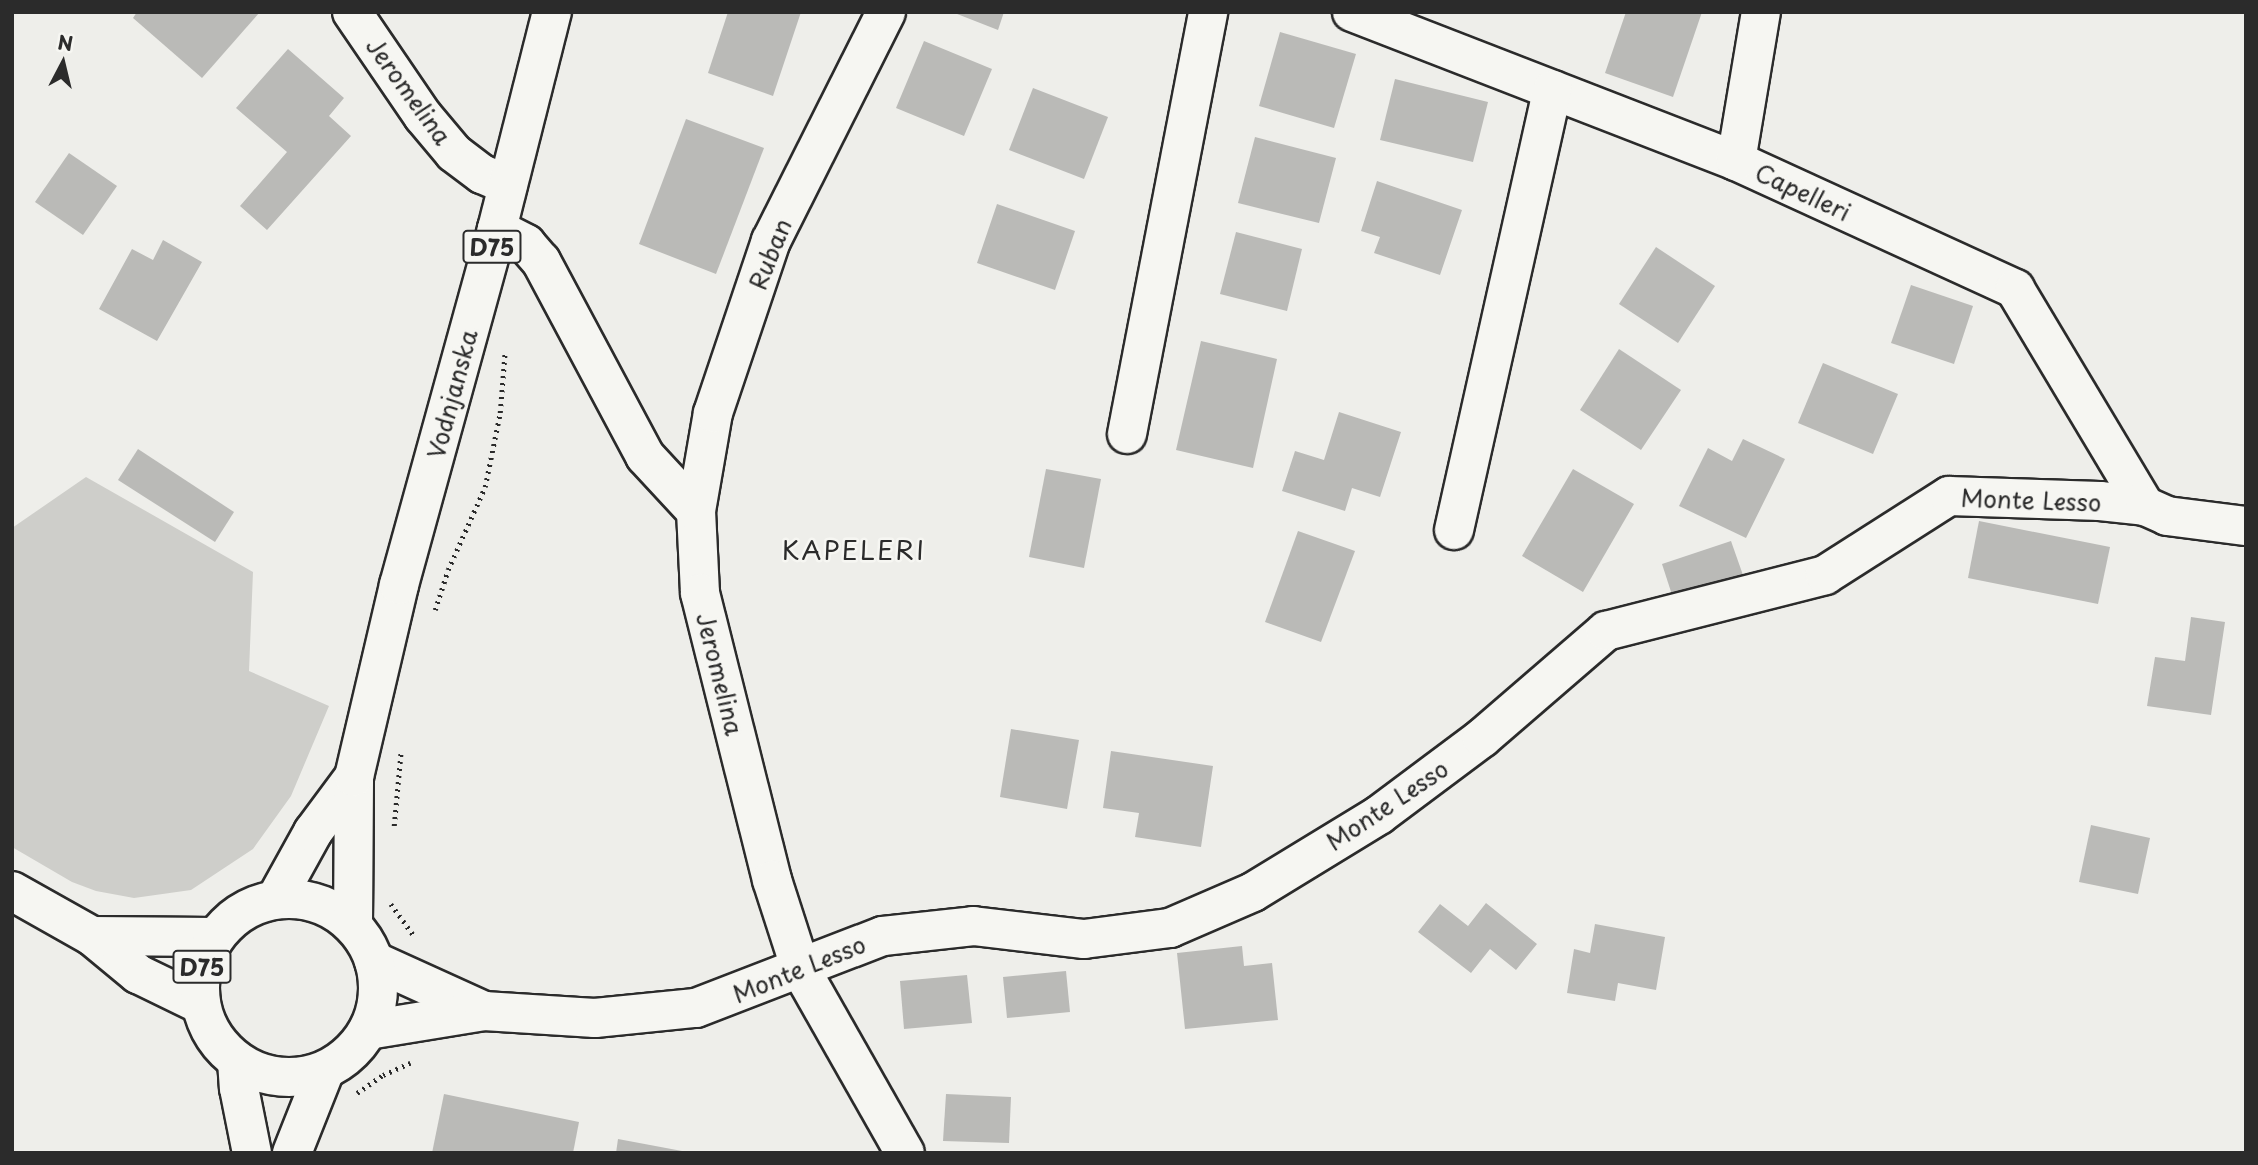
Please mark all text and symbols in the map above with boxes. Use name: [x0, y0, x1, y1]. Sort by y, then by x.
text: N: [56, 27, 75, 57]
north arrow: [28, 28, 98, 98]
street label: Jeromelina: [361, 32, 457, 150]
street label: Capelleri: [1751, 157, 1855, 227]
street label: Ruban: [743, 214, 797, 294]
road number: D75: [462, 228, 522, 266]
street label: Vodnjanska: [421, 326, 483, 462]
street label: Monte Lesso: [1959, 483, 2103, 517]
district label: KAPELERI: [784, 534, 924, 566]
street label: Jeromelina: [691, 610, 749, 738]
street label: Monte Lesso: [1319, 753, 1455, 857]
street label: Monte Lesso: [727, 929, 871, 1009]
road number: D75: [172, 948, 232, 986]

